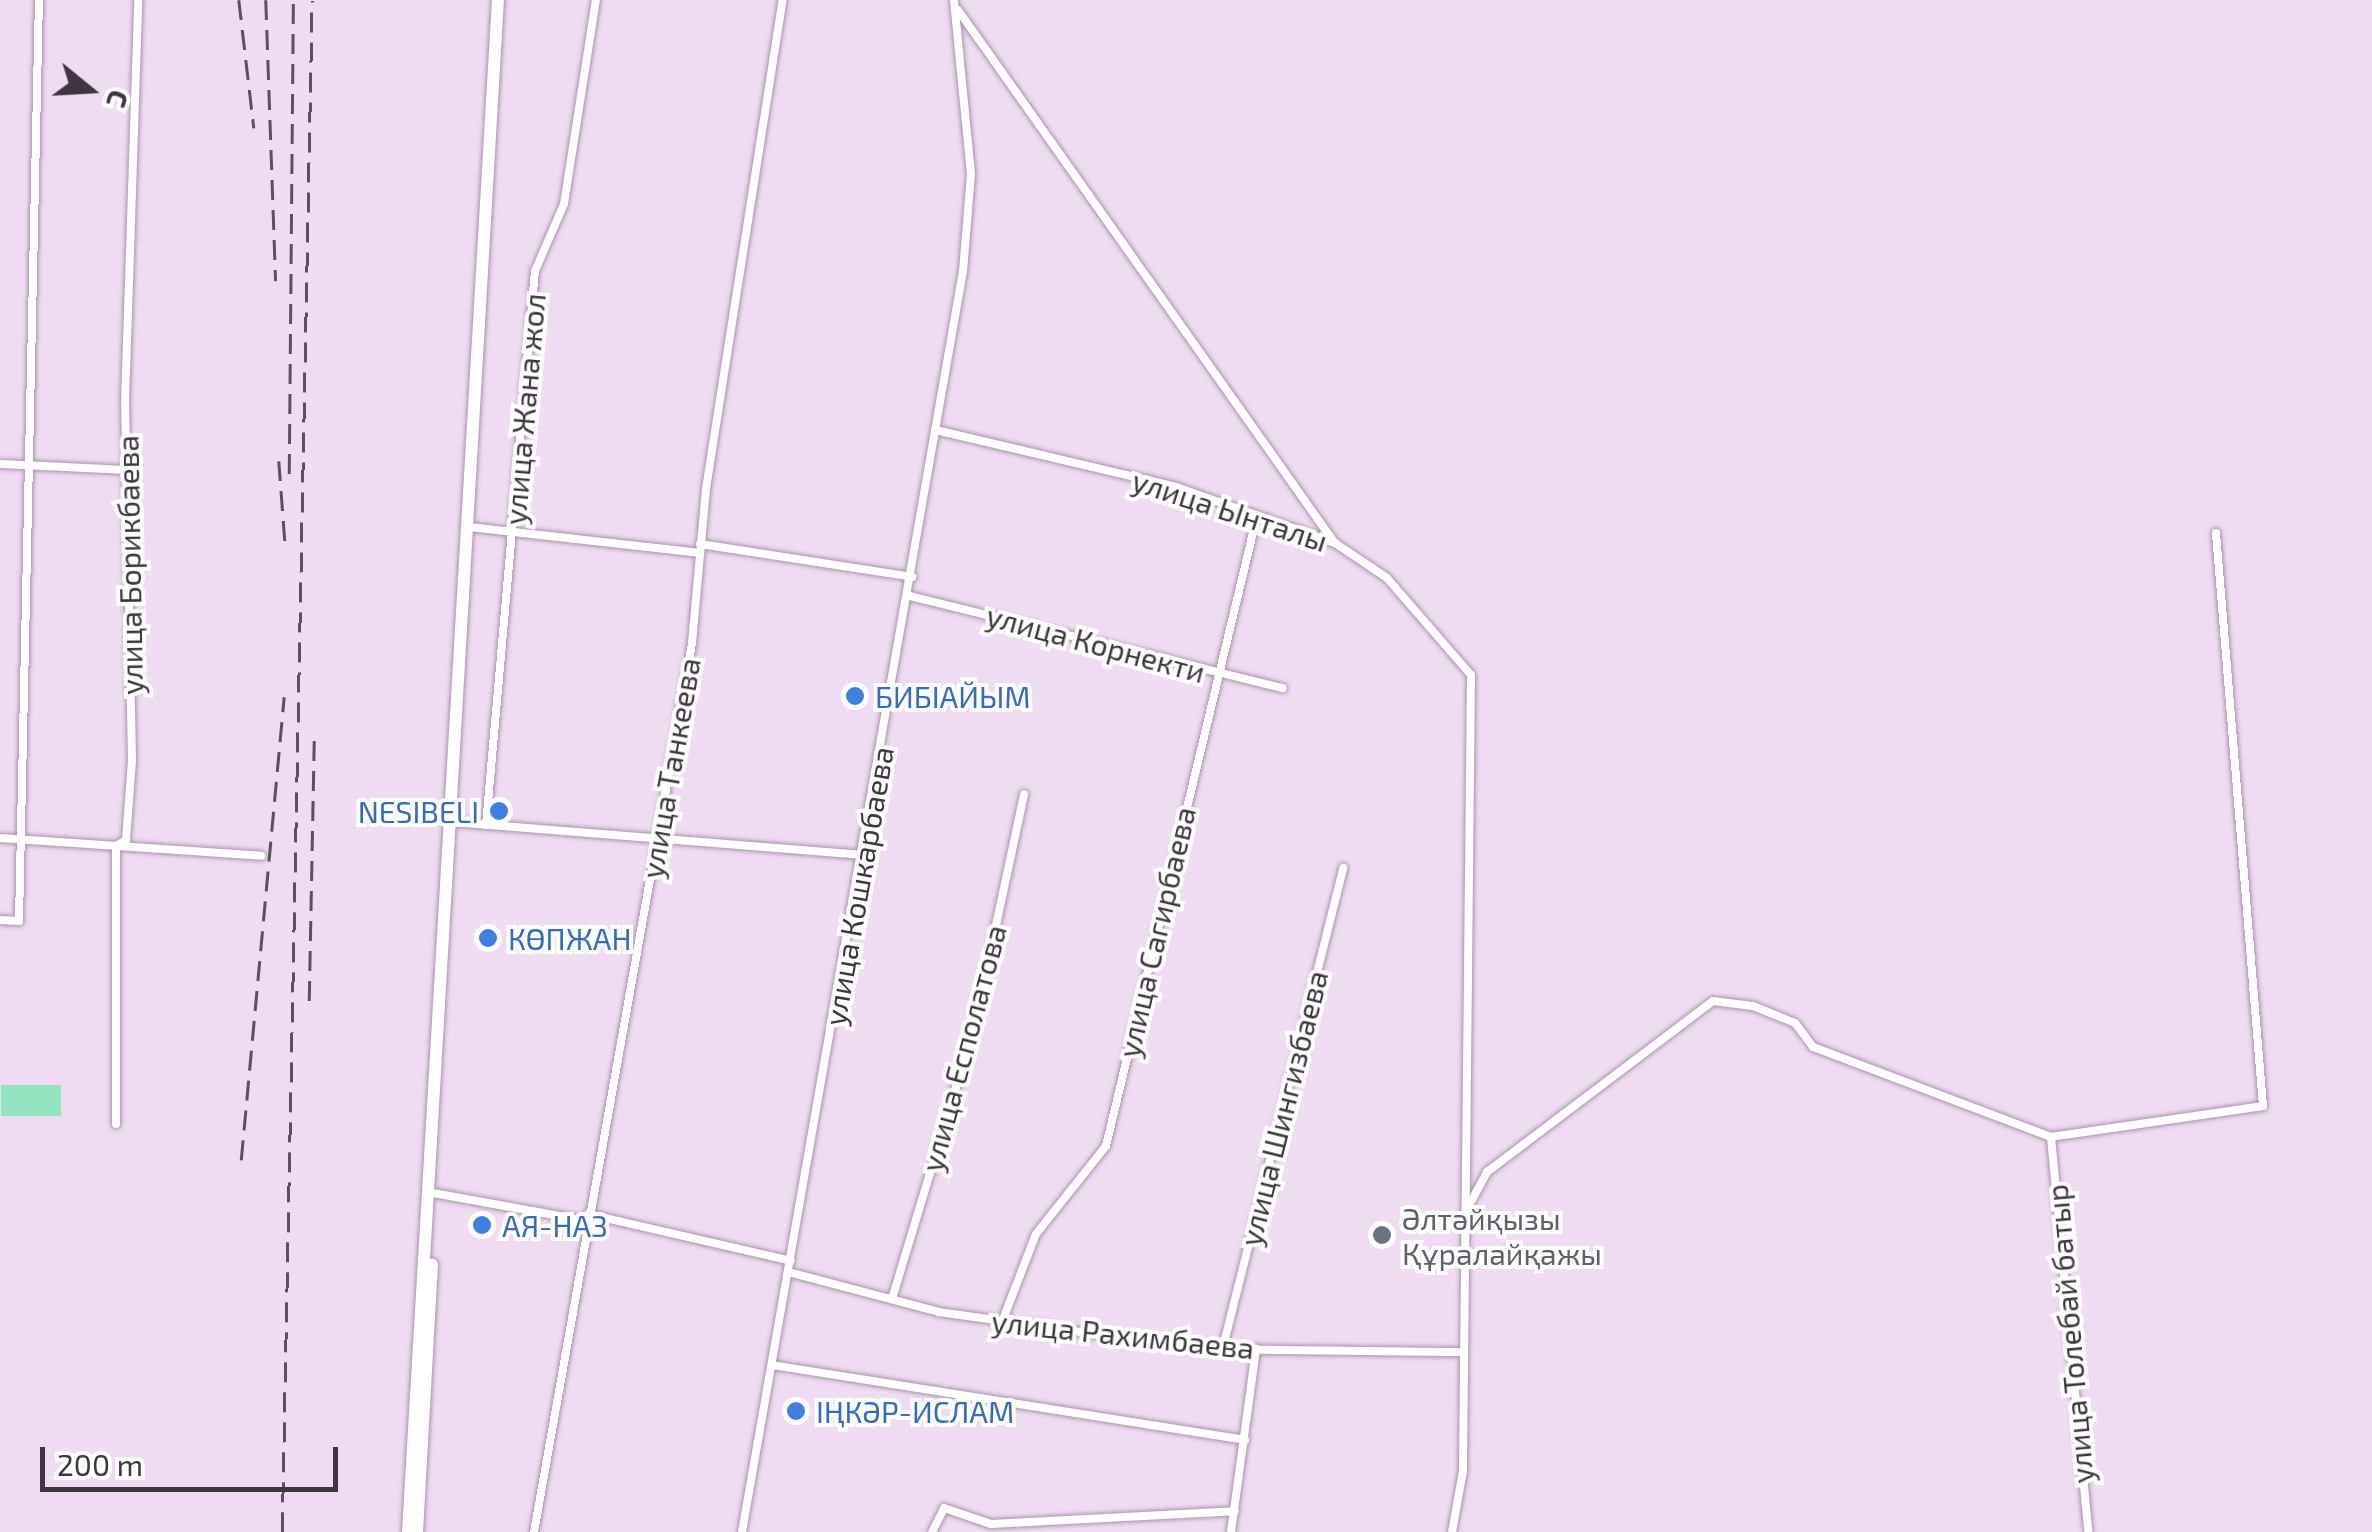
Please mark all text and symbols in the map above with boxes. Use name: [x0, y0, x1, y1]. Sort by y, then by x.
north arrow: [40, 40, 140, 140]
text: С: [100, 86, 137, 112]
street label: улица Жана жол: [496, 292, 552, 526]
street label: улица Борикбаева: [109, 435, 149, 695]
street label: улица Ынталы: [1128, 462, 1332, 558]
street label: улица Корнекти: [983, 597, 1209, 689]
street label: улица Танкеева: [633, 655, 707, 881]
place label: БИБІАЙЫМ: [875, 678, 1031, 714]
marker: БИБІАЙЫМ: [844, 685, 866, 707]
street label: улица Кошкарбаева: [816, 744, 900, 1028]
place label: NESIBELI: [358, 793, 479, 829]
marker: NESIBELI: [488, 800, 510, 822]
street label: улица Сагирбаева: [1110, 803, 1202, 1061]
place label: КӨПЖАН: [508, 920, 632, 956]
street label: улица Есполатова: [913, 921, 1013, 1175]
marker: КӨПЖАН: [477, 927, 499, 949]
street label: улица Шингизбаева: [1231, 966, 1335, 1250]
street label: улица Толебай батыр: [2038, 1183, 2100, 1485]
place label: Әлтәйқызы Құралайқажы: [1402, 1200, 1602, 1270]
place label: АЯ-НАЗ: [502, 1207, 608, 1243]
marker: АЯ-НАЗ: [471, 1214, 493, 1236]
marker: Әлтәйқызы Құралайқажы: [1371, 1224, 1393, 1246]
street label: улица Рахимбаева: [990, 1302, 1256, 1366]
place label: ІҢКӘР-ИСЛАМ: [816, 1393, 1014, 1429]
marker: ІҢКӘР-ИСЛАМ: [785, 1400, 807, 1422]
scale bar: [45, 1427, 342, 1489]
text: 200 m: [57, 1446, 143, 1482]

